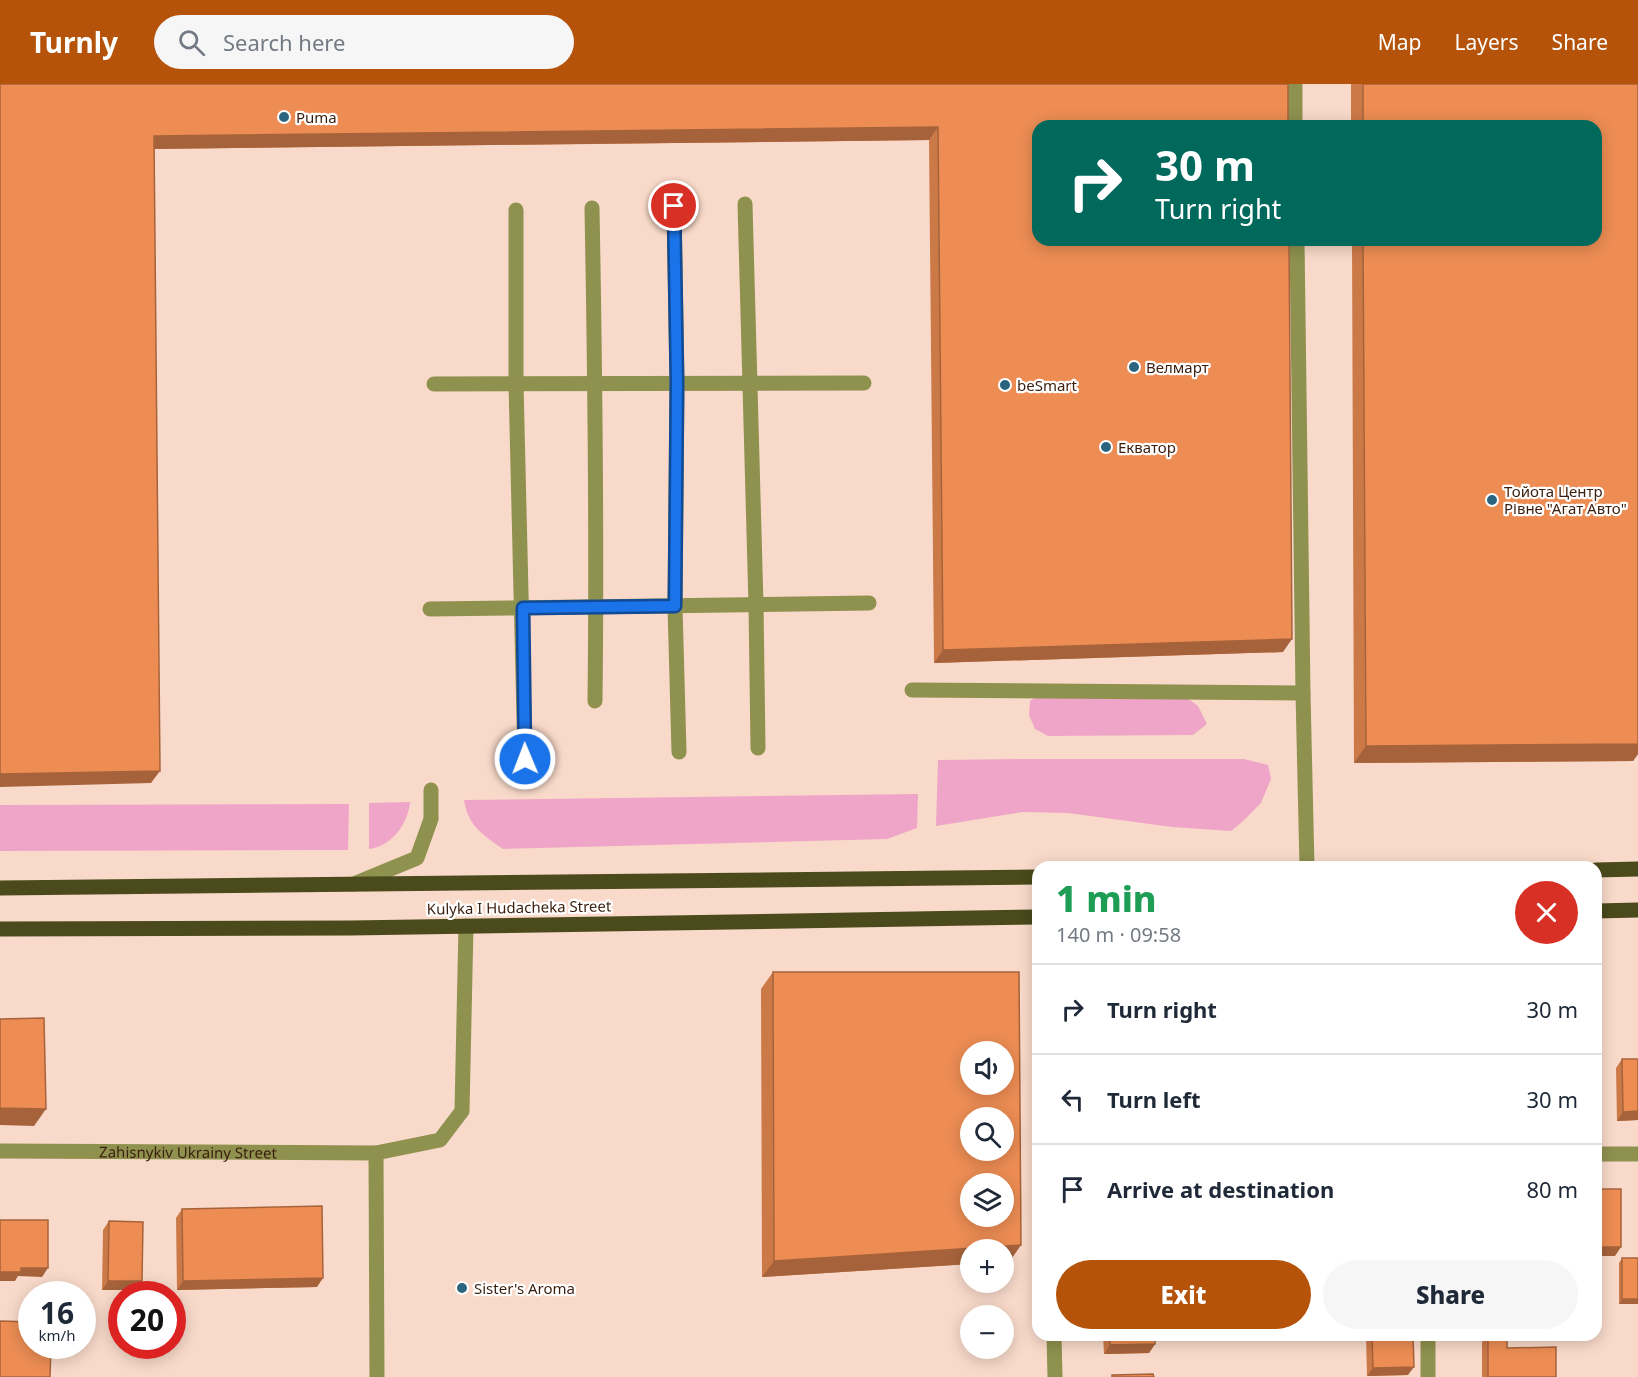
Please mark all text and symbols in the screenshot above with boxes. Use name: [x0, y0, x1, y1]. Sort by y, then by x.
search box: [154, 15, 574, 69]
text: Turnly: [30, 23, 118, 61]
icon: search: [175, 26, 208, 59]
text: Search here: [223, 27, 345, 57]
text: Map: [1378, 28, 1422, 56]
text: Layers: [1455, 28, 1519, 56]
text: Share: [1552, 28, 1608, 56]
place label: Puma: [296, 107, 337, 127]
marker: Puma: [277, 110, 291, 124]
text: 30 m: [1155, 136, 1255, 193]
icon: right: [1056, 144, 1134, 222]
pin: [648, 180, 699, 231]
icon: arrive: [657, 189, 690, 222]
text: Turn right: [1155, 190, 1281, 227]
place label: Велмарт: [1146, 357, 1209, 377]
marker: Велмарт: [1127, 360, 1141, 374]
place label: beSmart: [1017, 375, 1078, 395]
marker: beSmart: [998, 378, 1012, 392]
place label: Екватор: [1118, 437, 1176, 457]
marker: Екватор: [1099, 440, 1113, 454]
place label: Тойота Центр Рівне "Агат Авто": [1504, 481, 1627, 518]
marker: Тойота Центр Рівне "Агат Авто": [1485, 493, 1499, 507]
position arrow: [493, 727, 557, 791]
text: 1 min: [1056, 874, 1157, 923]
button: close: [1515, 881, 1578, 944]
street label: Kulyka I Hudacheka Street: [427, 895, 612, 919]
text: 140 m · 09:58: [1056, 921, 1181, 948]
icon: right: [1056, 993, 1089, 1026]
text: Turn right: [1107, 994, 1217, 1024]
text: 30 m: [1527, 994, 1578, 1024]
map controls: [960, 1041, 1014, 1359]
button: sound: [960, 1041, 1014, 1095]
icon: left: [1056, 1083, 1089, 1116]
text: Turn left: [1107, 1084, 1201, 1114]
text: 30 m: [1527, 1084, 1578, 1114]
button: search: [960, 1107, 1014, 1161]
street label: Zahisnykiv Ukrainy Street: [99, 1142, 277, 1162]
button: layers: [960, 1173, 1014, 1227]
icon: arrive: [1056, 1173, 1089, 1206]
text: Arrive at destination: [1107, 1174, 1334, 1204]
text: 80 m: [1527, 1174, 1578, 1204]
button: +: [960, 1239, 1014, 1293]
button: Exit: [1056, 1260, 1311, 1329]
button: Share: [1323, 1260, 1578, 1329]
place label: Sister's Aroma: [474, 1278, 575, 1298]
speed limit sign: 20: [108, 1281, 186, 1359]
marker: Sister's Aroma: [455, 1281, 469, 1295]
text: 16: [40, 1292, 74, 1333]
button: −: [960, 1305, 1014, 1359]
text: km/h: [39, 1325, 75, 1345]

